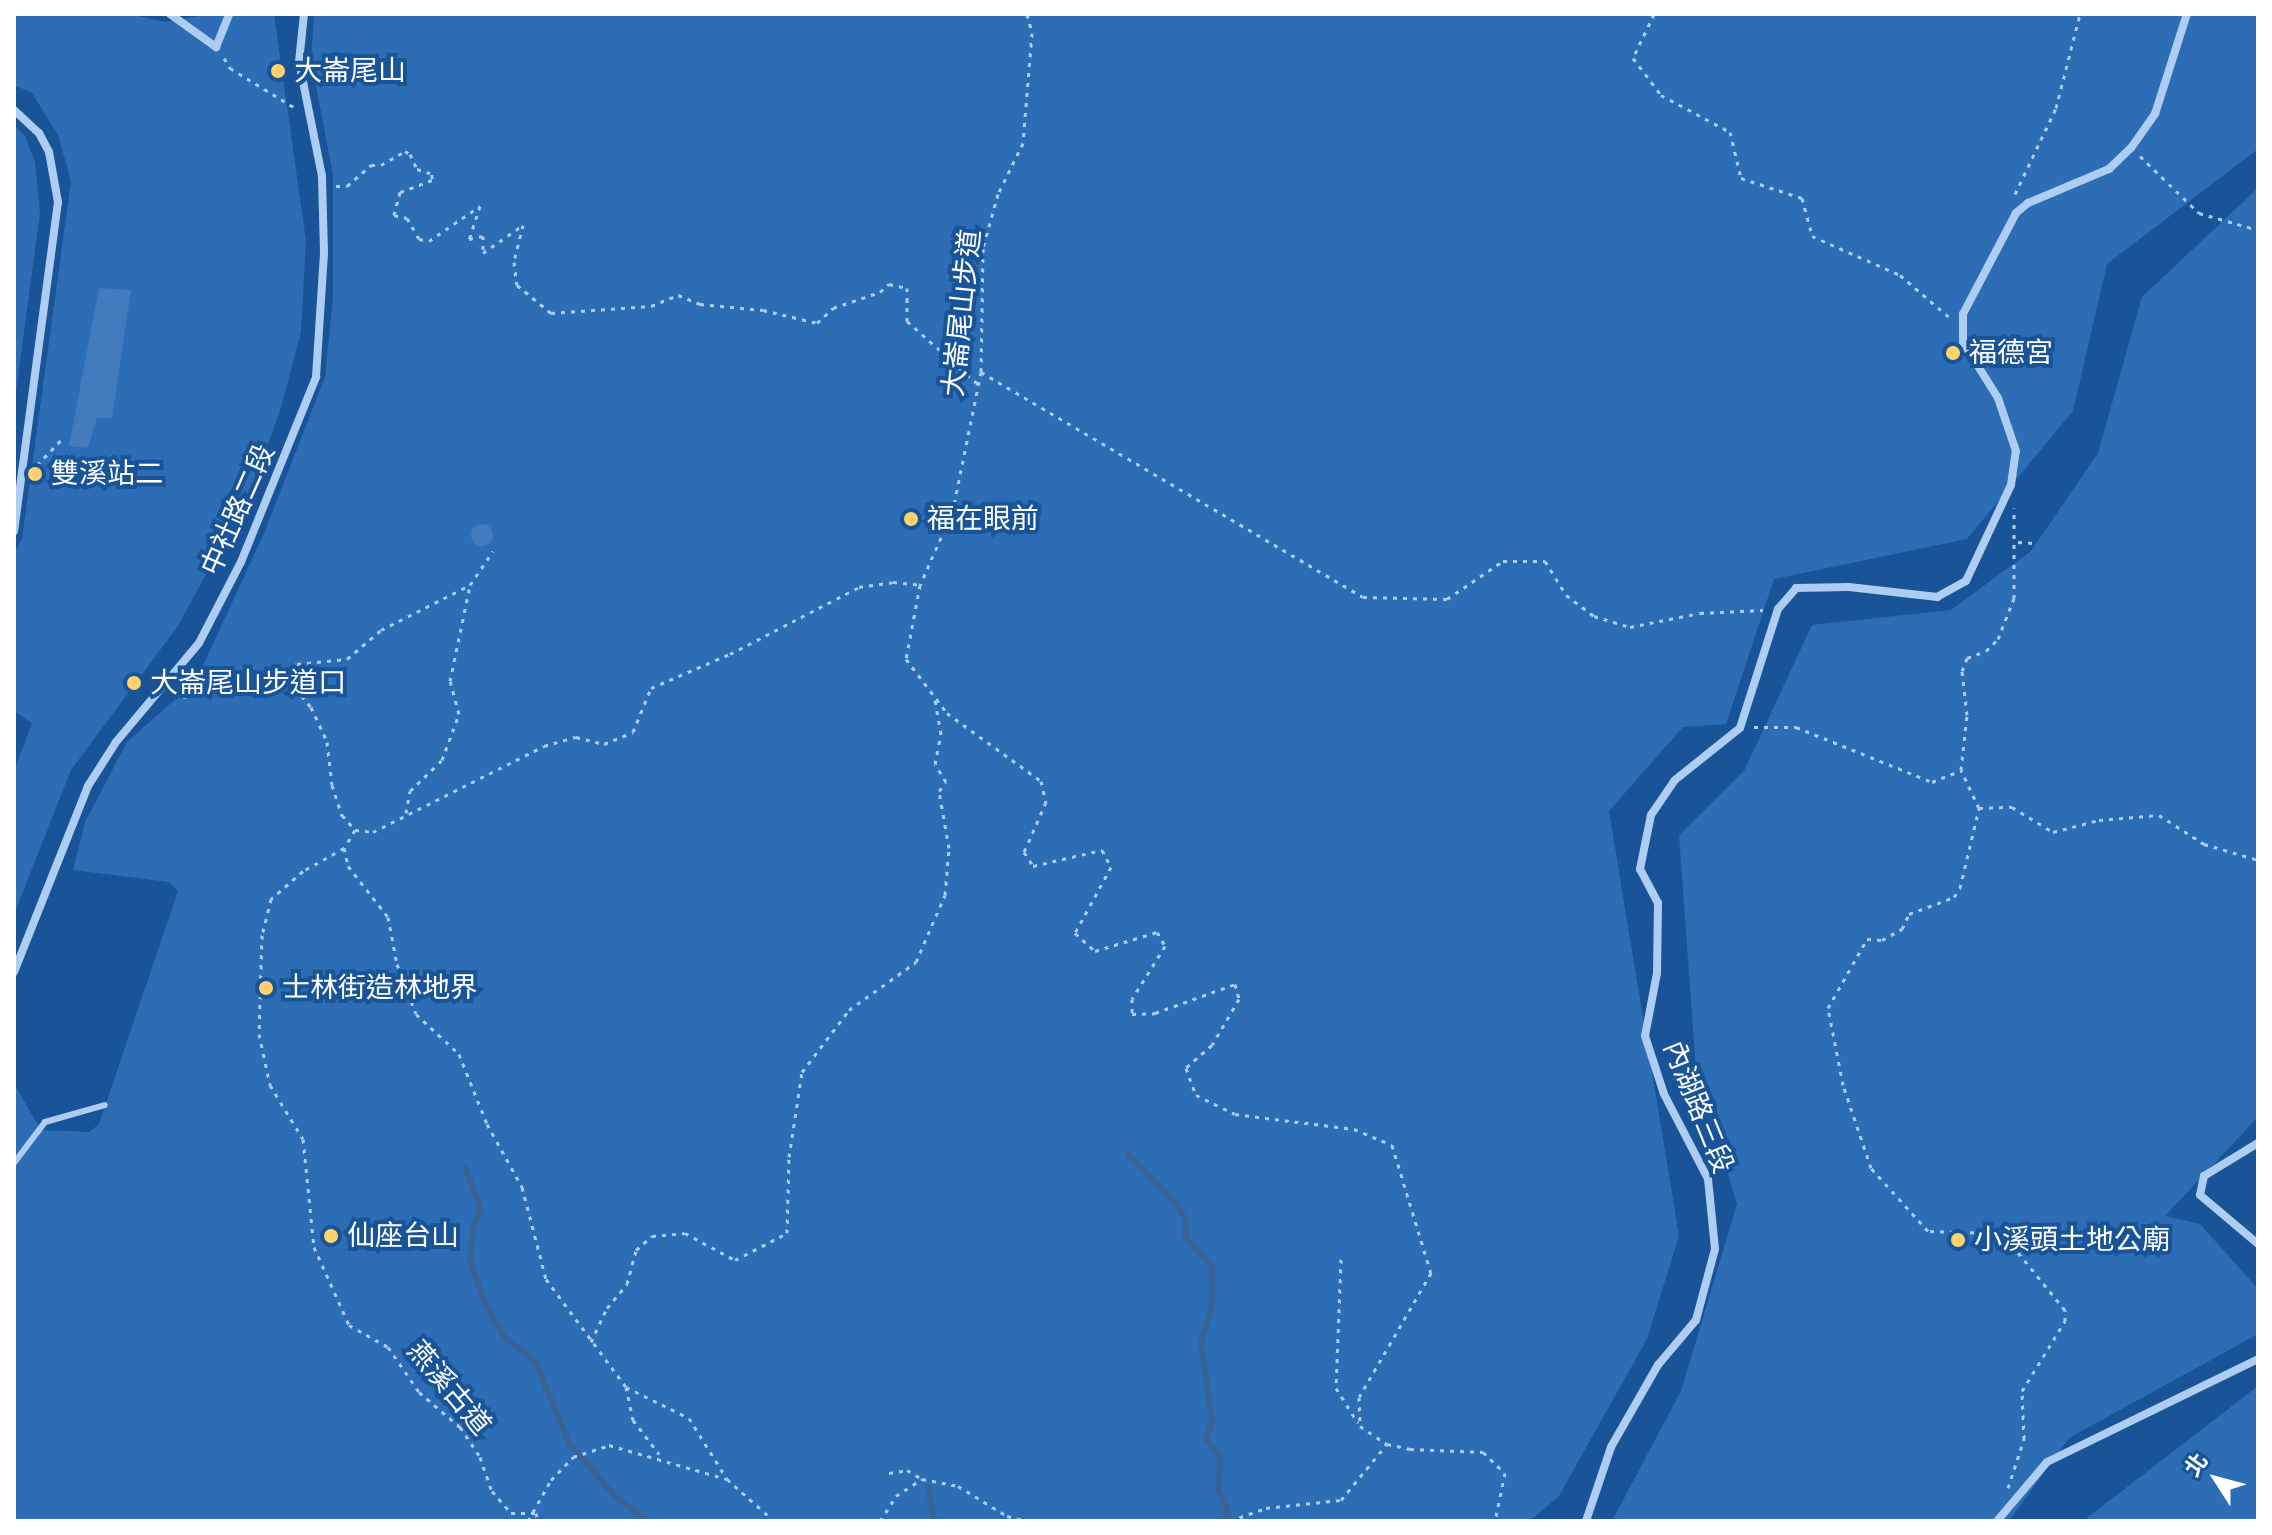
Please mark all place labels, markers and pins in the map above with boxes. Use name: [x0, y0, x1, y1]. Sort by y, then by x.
place label: 大崙尾山: [294, 54, 406, 88]
marker: 大崙尾山: [269, 62, 287, 80]
place label: 福德宮: [1969, 336, 2053, 370]
marker: 福德宮: [1944, 344, 1962, 362]
place label: 雙溪站二: [51, 457, 163, 491]
marker: 雙溪站二: [26, 465, 44, 483]
place label: 福在眼前: [927, 502, 1039, 536]
marker: 福在眼前: [902, 510, 920, 528]
place label: 大崙尾山步道口: [150, 666, 346, 700]
marker: 大崙尾山步道口: [125, 674, 143, 692]
place label: 士林街造林地界: [282, 971, 478, 1005]
marker: 士林街造林地界: [257, 979, 275, 997]
place label: 仙座台山: [347, 1219, 459, 1253]
place label: 小溪頭土地公廟: [1974, 1223, 2170, 1257]
marker: 仙座台山: [322, 1227, 340, 1245]
marker: 小溪頭土地公廟: [1949, 1231, 1967, 1249]

